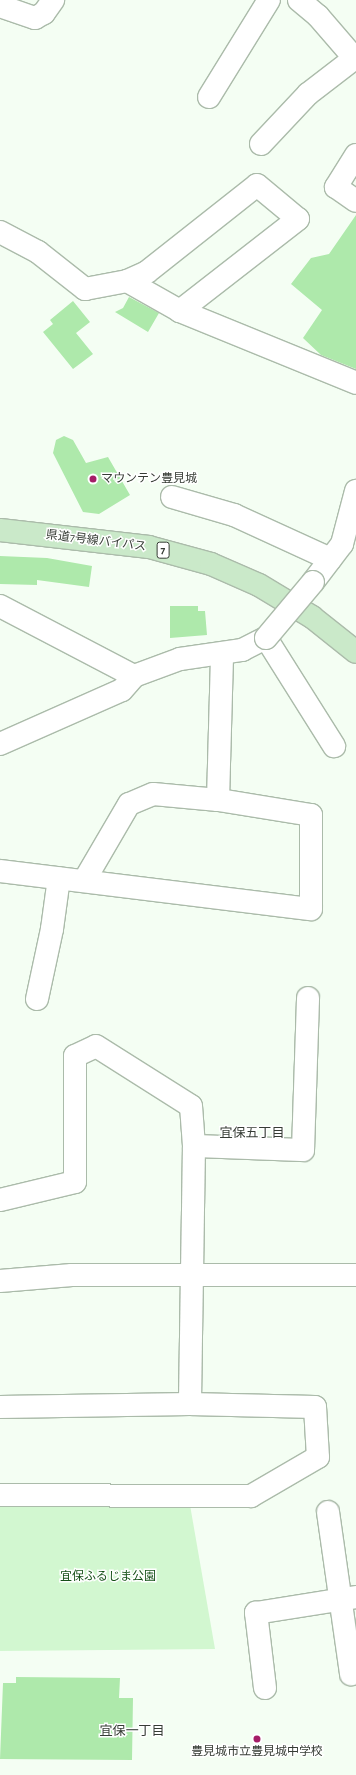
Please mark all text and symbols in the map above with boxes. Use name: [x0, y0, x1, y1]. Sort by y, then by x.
place label: マウンテン豊見城: [101, 472, 197, 486]
marker: マウンテン豊見城: [88, 474, 98, 484]
street label: 県道7号線バイパス: [45, 528, 147, 554]
road number: 7: [156, 541, 170, 559]
district label: 宜保五丁目: [220, 1126, 284, 1142]
park label: 宜保ふるじま公園: [60, 1570, 156, 1584]
district label: 宜保一丁目: [100, 1724, 164, 1740]
marker: 豊見城市立豊見城中学校: [252, 1734, 262, 1744]
place label: 豊見城市立豊見城中学校: [191, 1745, 323, 1759]

